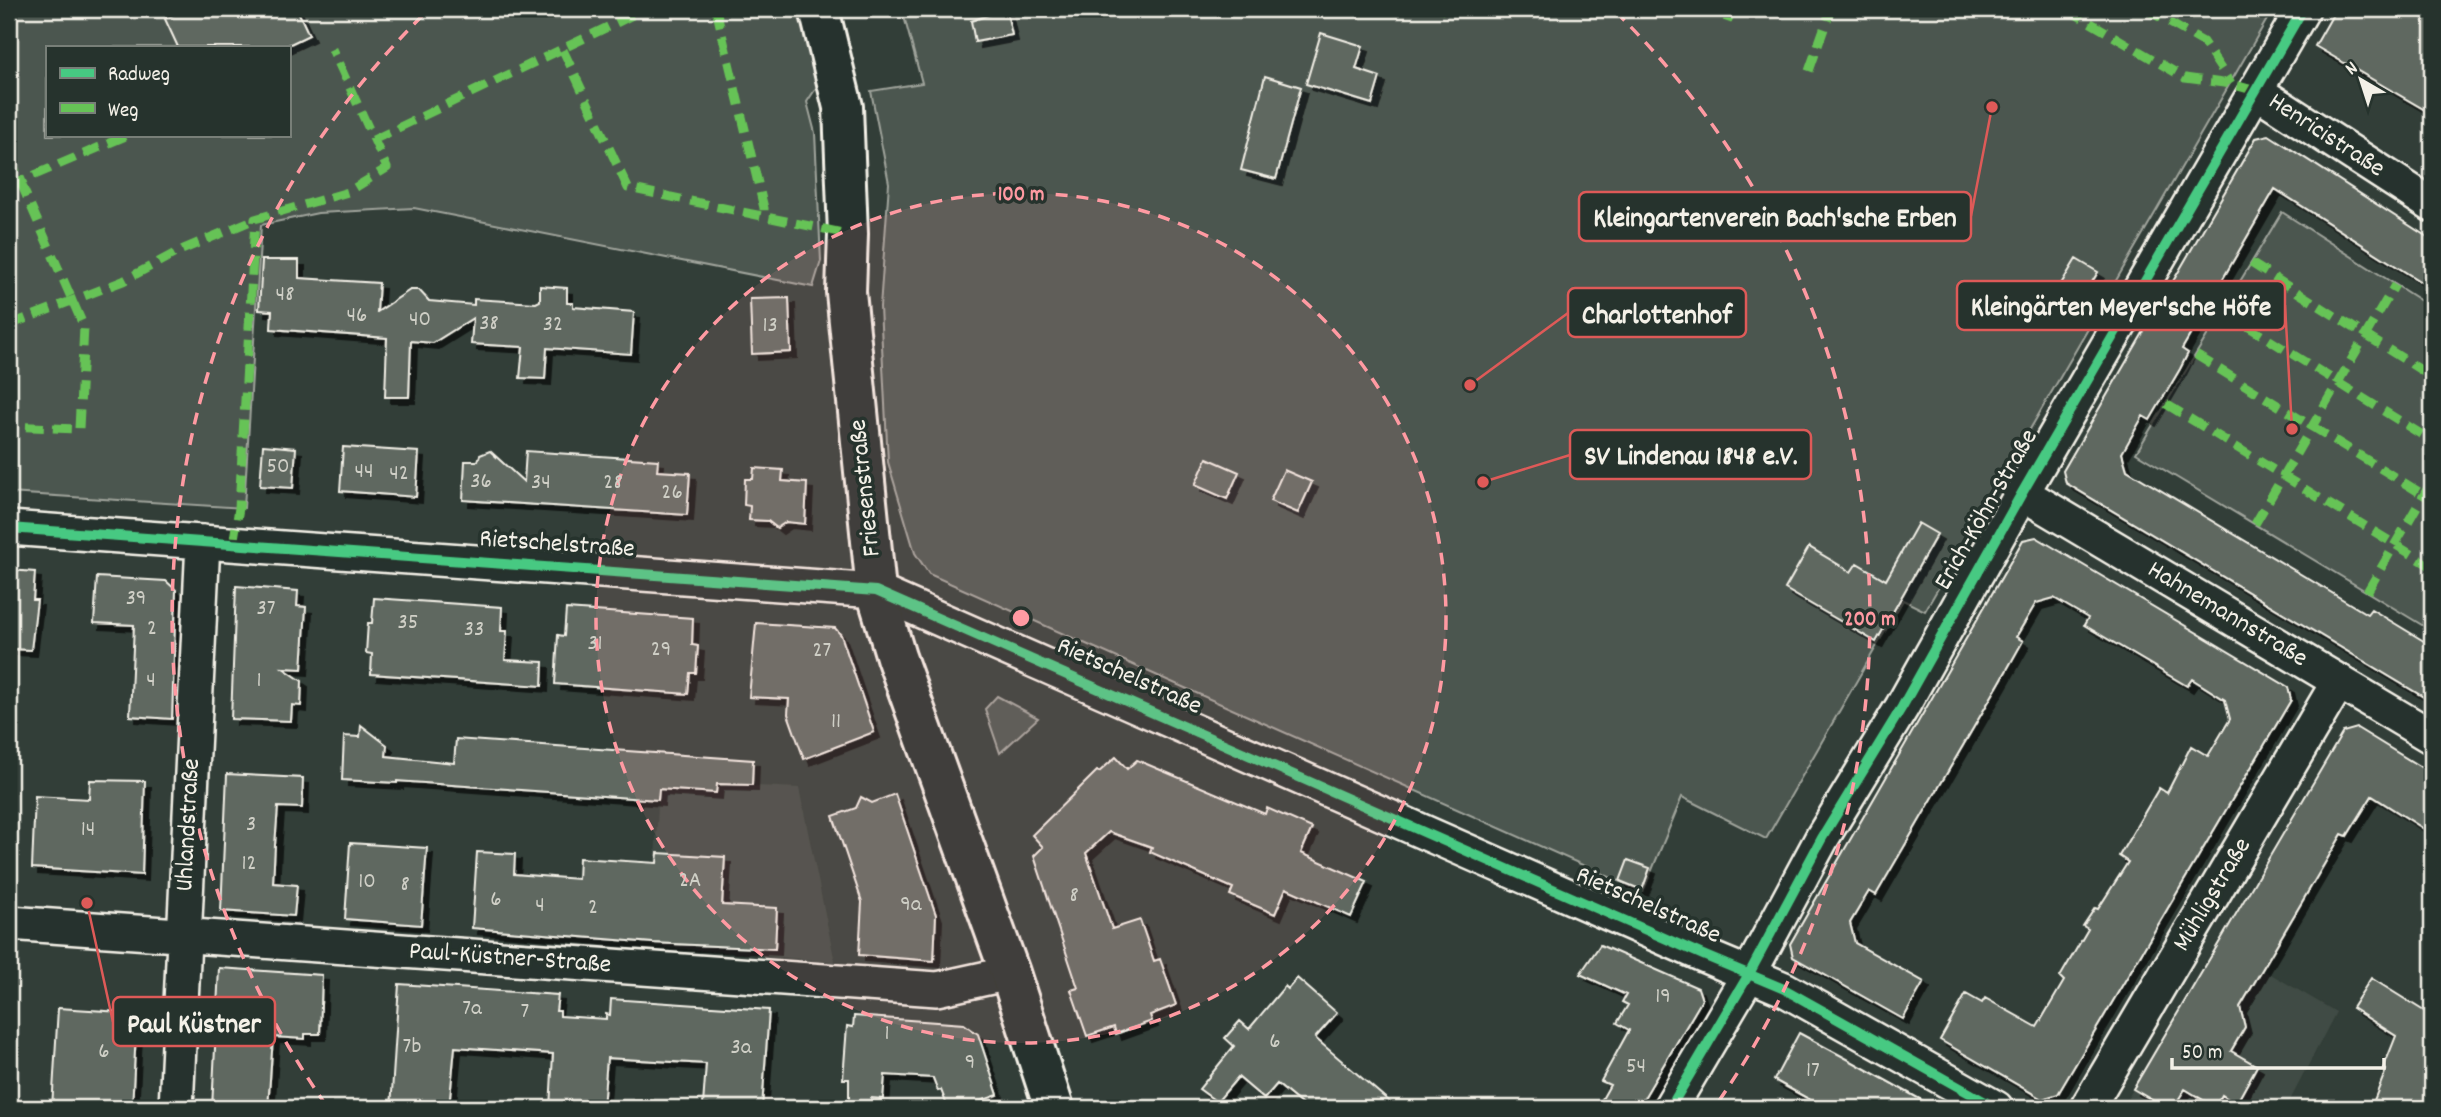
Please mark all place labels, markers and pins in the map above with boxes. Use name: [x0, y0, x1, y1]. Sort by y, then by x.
callout: Kleingartenverein Bach'sche Erben: [1579, 192, 1971, 241]
callout: Kleingärten Meyer'sche Höfe: [1957, 281, 2285, 330]
callout: Charlottenhof: [1568, 288, 1746, 337]
callout: SV Lindenau 1848 e.V.: [1570, 430, 1811, 479]
centre of rings: [1009, 606, 1033, 630]
callout: Paul Küstner: [113, 997, 275, 1046]

